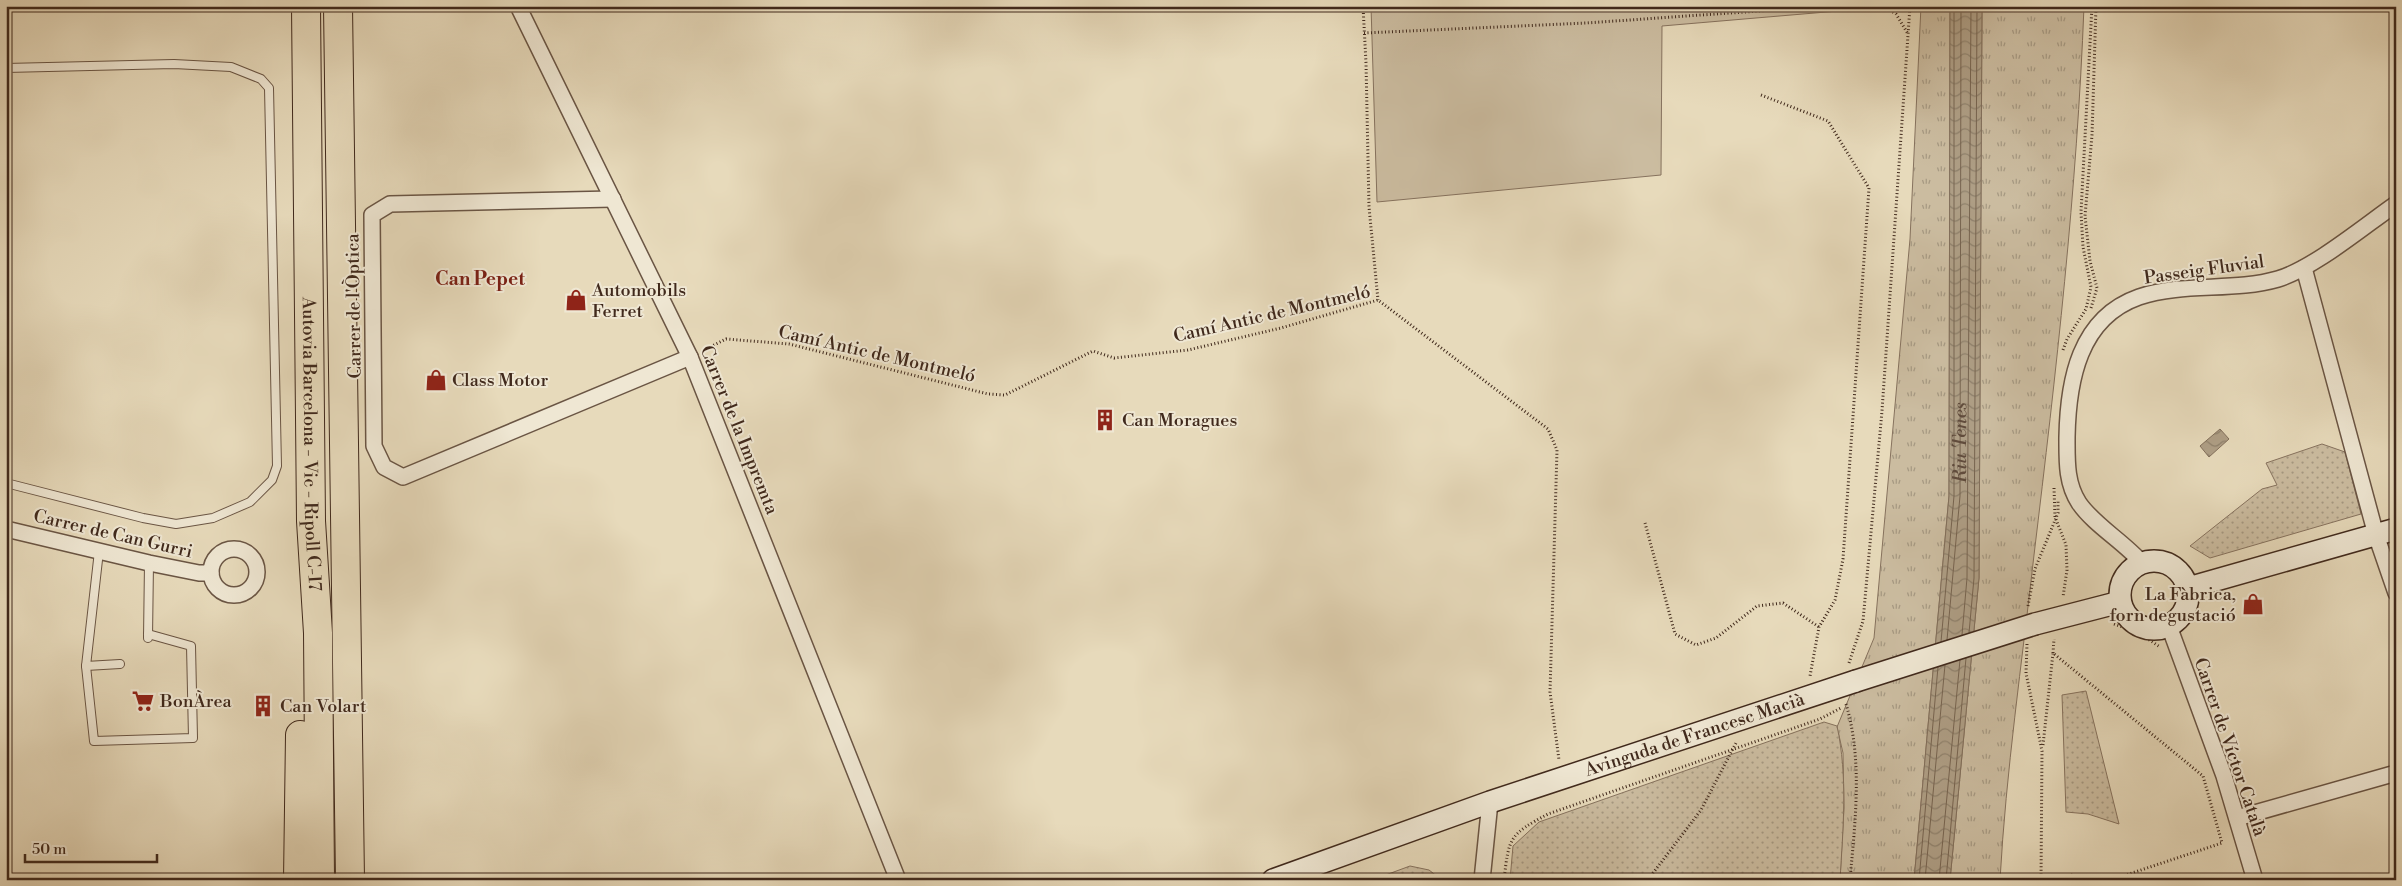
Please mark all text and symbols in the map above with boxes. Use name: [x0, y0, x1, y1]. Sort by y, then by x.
street label: Carrer de l'Òptica: [341, 232, 367, 379]
street label: Passeig Fluvial: [2142, 250, 2266, 290]
district label: Can Pepet: [435, 267, 525, 291]
place label: Automobils Ferret: [591, 279, 686, 323]
street label: Camí Antic de Montmeló: [1171, 280, 1373, 348]
shop icon: Automobils Ferret: [563, 287, 589, 313]
street label: Autovia Barcelona - Vic - Ripoll C-17: [297, 296, 327, 592]
street label: Camí Antic de Montmeló: [776, 320, 978, 388]
street label: Carrer de la Impremta: [695, 342, 784, 519]
shop icon: Class Motor: [423, 367, 449, 393]
place label: Class Motor: [452, 369, 548, 392]
water label: Riu Tenes: [1948, 402, 1972, 484]
building icon: Can Moragues: [1092, 407, 1118, 433]
place label: Can Moragues: [1122, 409, 1237, 432]
street label: Carrer de Can Gurri: [31, 505, 195, 563]
place label: La Fàbrica, forn degustació: [2109, 583, 2236, 627]
shop icon: La Fàbrica, forn degustació: [2240, 591, 2266, 617]
street label: Carrer de Víctor Català: [2189, 655, 2272, 840]
street label: Avinguda de Francesc Macià: [1581, 687, 1808, 782]
supermarket icon: BonÀrea: [130, 688, 156, 714]
place label: BonÀrea: [159, 690, 233, 713]
building icon: Can Volart: [250, 693, 276, 719]
place label: Can Volart: [280, 695, 367, 718]
scale bar: [25, 831, 158, 863]
text: 50 m: [32, 840, 66, 859]

